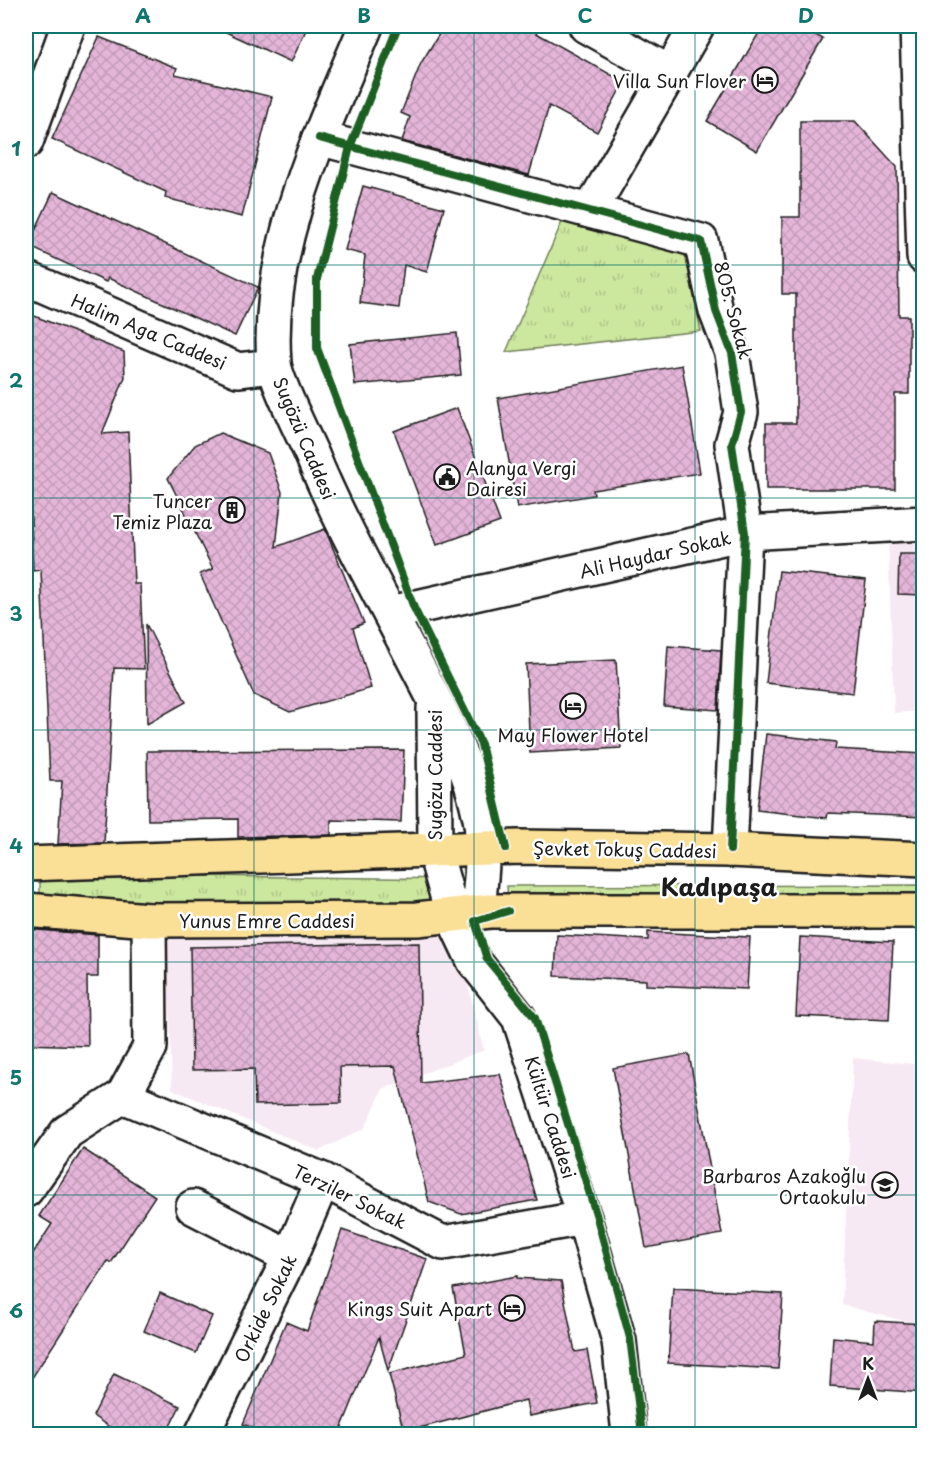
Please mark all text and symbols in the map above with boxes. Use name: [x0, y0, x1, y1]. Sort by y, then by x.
text: A: [135, 0, 151, 30]
text: B: [357, 0, 371, 30]
text: C: [577, 0, 593, 30]
text: D: [798, 0, 814, 30]
hotel icon: Villa Sun Flover: [750, 65, 780, 95]
place label: Villa Sun Flover: [613, 67, 747, 94]
text: 1: [11, 133, 21, 163]
street label: 805. Sokak: [708, 258, 760, 362]
street label: Halim Aga Caddesi: [67, 286, 231, 376]
text: 2: [9, 365, 23, 395]
street label: Sugözü Caddesi: [267, 372, 343, 504]
place label: Alanya Vergi Dairesi: [466, 454, 577, 502]
public building icon: Alanya Vergi Dairesi: [432, 462, 462, 492]
place label: Tuncer Temiz Plaza: [113, 487, 213, 535]
building icon: Tuncer Temiz Plaza: [217, 495, 247, 525]
street label: Ali Haydar Sokak: [577, 523, 733, 585]
text: 3: [9, 598, 23, 628]
hotel icon: May Flower Hotel: [558, 691, 588, 721]
street label: Sugözu Caddesi: [421, 710, 448, 840]
place label: May Flower Hotel: [497, 721, 649, 748]
text: 4: [9, 830, 23, 860]
street label: Şevket Tokuş Caddesi: [533, 834, 717, 864]
district label: Kadıpaşa: [661, 868, 778, 904]
street label: Yunus Emre Caddesi: [179, 907, 355, 934]
street label: Kültür Caddesi: [518, 1052, 584, 1182]
text: 5: [10, 1062, 22, 1092]
street label: Terziler Sokak: [289, 1157, 411, 1235]
place label: Barbaros Azakoğlu Ortaokulu: [702, 1162, 866, 1210]
school or university icon: Barbaros Azakoğlu Ortaokulu: [870, 1170, 900, 1200]
street label: Orkide Sokak: [227, 1249, 303, 1367]
hotel icon: Kings Suit Apart: [497, 1293, 527, 1323]
text: 6: [9, 1295, 23, 1325]
place label: Kings Suit Apart: [347, 1295, 492, 1322]
north arrow: [838, 1349, 898, 1409]
text: K: [862, 1351, 874, 1375]

